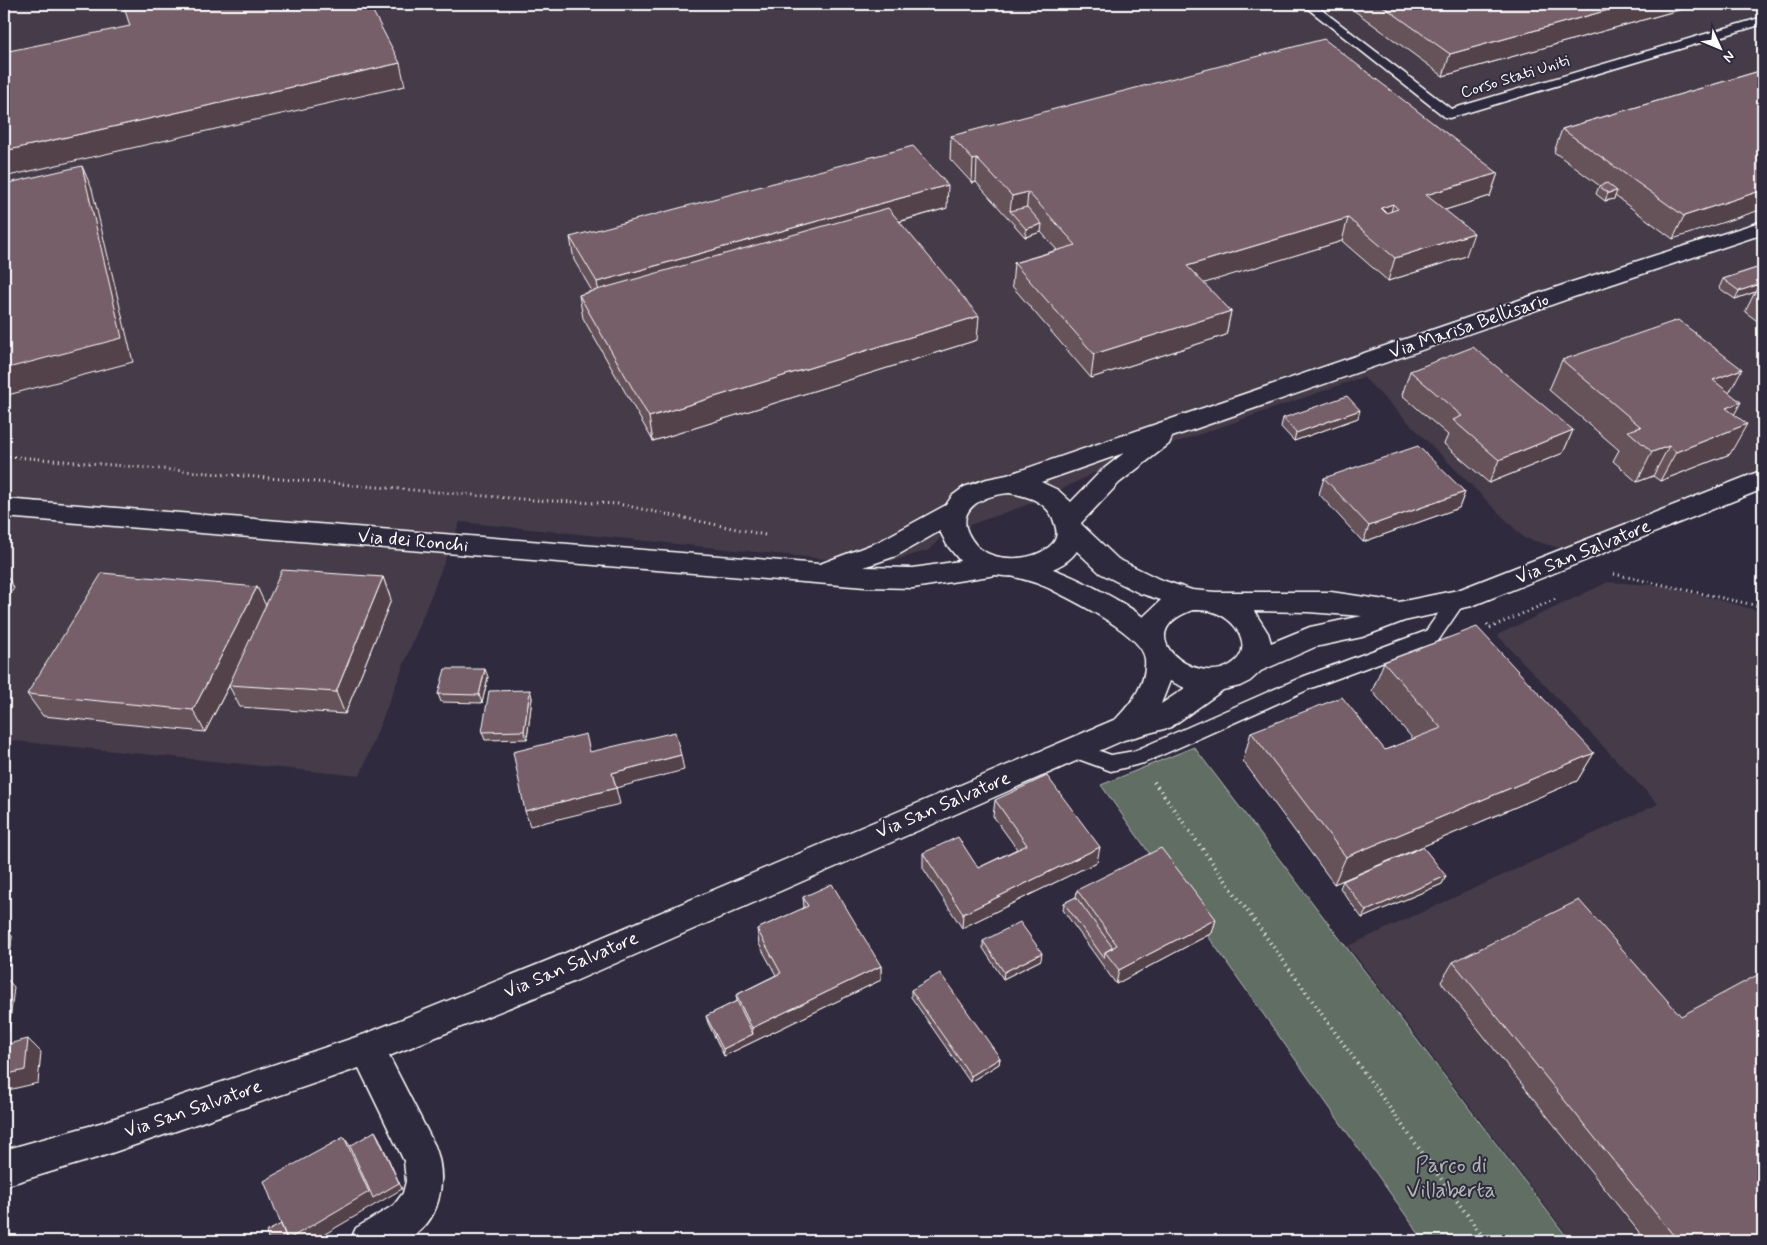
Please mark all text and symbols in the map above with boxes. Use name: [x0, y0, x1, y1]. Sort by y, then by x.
north arrow: [1694, 22, 1744, 72]
text: N: [1719, 47, 1738, 66]
street label: Corso Stati Uniti: [1458, 50, 1572, 104]
street label: Via Marisa Bellisario: [1386, 287, 1552, 365]
street label: Via San Salvatore: [1512, 513, 1654, 591]
street label: Via dei Ronchi: [357, 524, 469, 558]
street label: Via San Salvatore: [872, 765, 1014, 845]
street label: Via San Salvatore: [500, 925, 642, 1005]
street label: Via San Salvatore: [121, 1074, 265, 1144]
park label: Parco di Villaberta: [1406, 1152, 1496, 1205]

